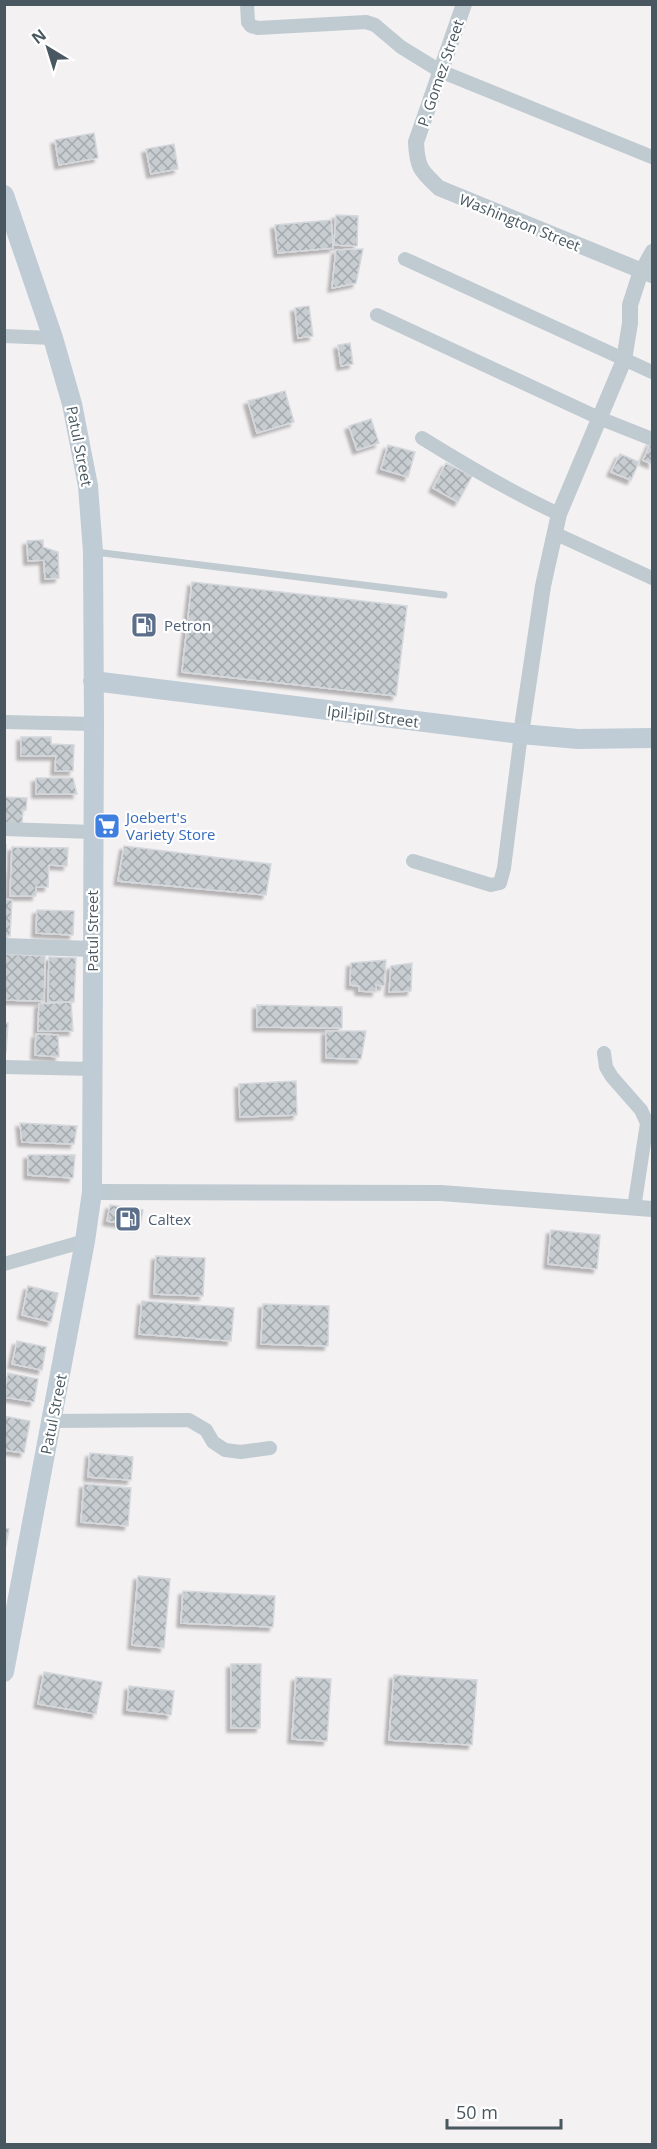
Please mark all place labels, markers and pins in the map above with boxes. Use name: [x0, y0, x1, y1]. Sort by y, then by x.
fuel station icon: Petron: [129, 610, 159, 640]
place label: Petron: [164, 615, 211, 635]
place label: Joebert's Variety Store: [124, 807, 216, 844]
supermarket icon: Joebert's Variety Store: [92, 811, 122, 841]
fuel station icon: Caltex: [113, 1204, 143, 1234]
place label: Caltex: [148, 1209, 191, 1229]

